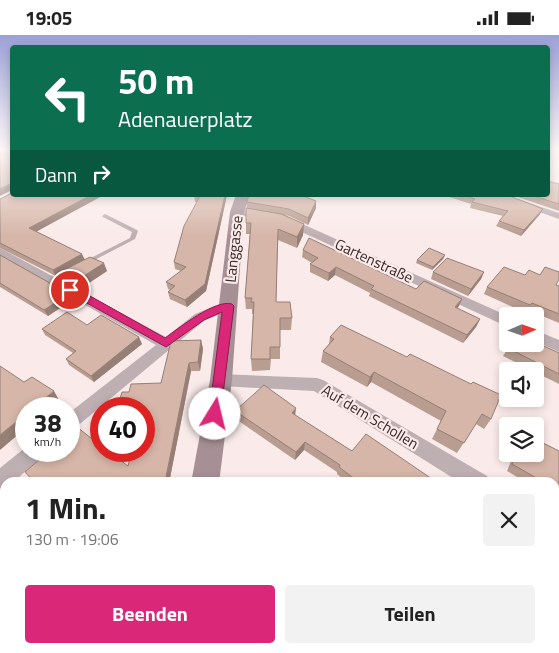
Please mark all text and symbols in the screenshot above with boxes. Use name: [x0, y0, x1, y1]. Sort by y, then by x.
text: 19:05: [25, 3, 72, 32]
text: 50 m: [118, 54, 194, 108]
icon: left: [35, 65, 100, 130]
text: Adenauerplatz: [118, 102, 252, 136]
text: Dann: [35, 160, 77, 189]
icon: right: [87, 160, 115, 188]
street label: Langgasse: [219, 214, 248, 284]
street label: Gartenstraße: [331, 232, 417, 289]
pin: [49, 269, 91, 311]
icon: arrive: [56, 276, 84, 304]
north arrow: [499, 307, 544, 353]
map controls: [499, 307, 544, 462]
button: sound: [499, 362, 544, 407]
street label: Auf dem Schollen: [317, 378, 423, 455]
position arrow: [188, 387, 240, 439]
speed limit sign: 40: [90, 397, 155, 462]
text: 38: [33, 404, 62, 442]
button: layers: [499, 417, 544, 462]
text: km/h: [34, 432, 61, 451]
text: 1 Min.: [25, 485, 106, 531]
button: close: [483, 494, 535, 546]
text: 130 m · 19:06: [25, 527, 119, 551]
button: Beenden: [25, 585, 275, 643]
button: Teilen: [285, 585, 535, 643]

